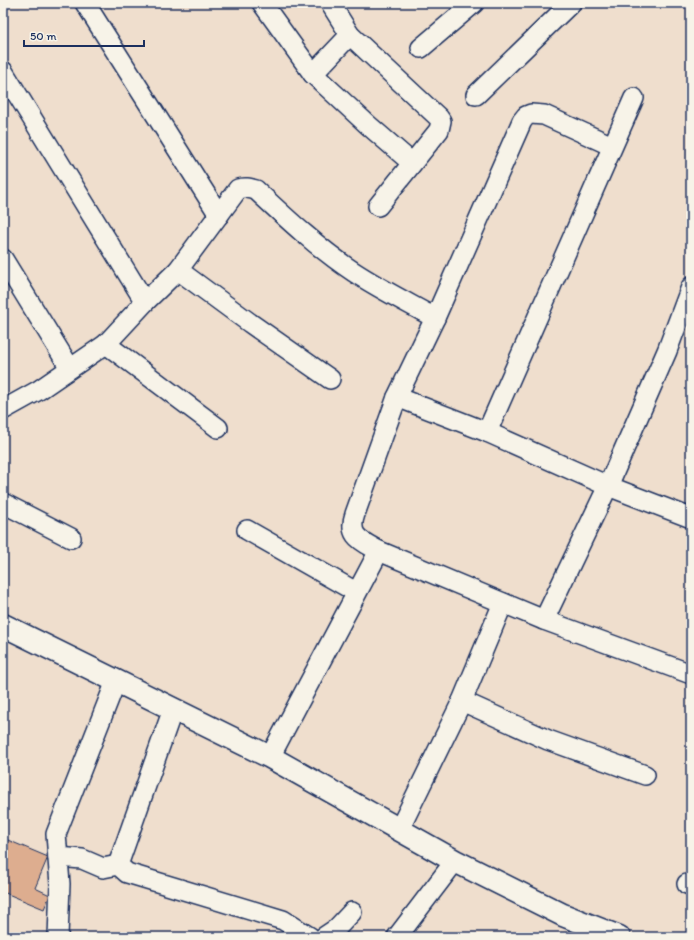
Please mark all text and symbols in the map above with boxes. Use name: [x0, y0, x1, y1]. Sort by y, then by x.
scale bar: [24, 22, 144, 48]
text: 50 m: [30, 29, 56, 43]

